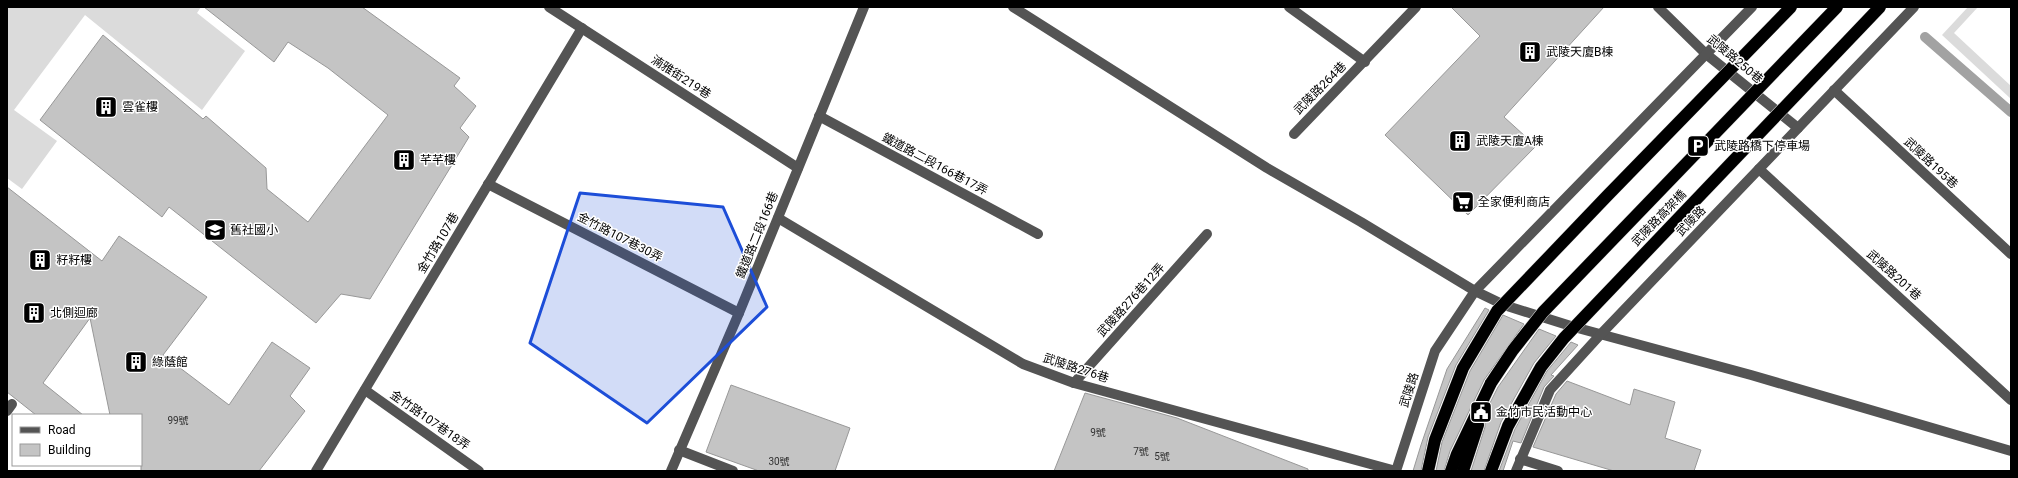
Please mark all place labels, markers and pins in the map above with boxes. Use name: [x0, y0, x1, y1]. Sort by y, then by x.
building icon: 武陵天廈B棟: [1517, 39, 1543, 65]
place label: 武陵天廈B棟: [1546, 45, 1613, 59]
building icon: 雲雀樓: [93, 94, 119, 120]
place label: 雲雀樓: [122, 100, 158, 114]
building icon: 武陵天廈A棟: [1447, 128, 1473, 154]
parking icon: 武陵路橋下停車場: [1685, 133, 1711, 159]
place label: 武陵天廈A棟: [1476, 134, 1544, 148]
place label: 武陵路橋下停車場: [1714, 139, 1810, 153]
building icon: 芊芊樓: [391, 147, 417, 173]
place label: 芊芊樓: [420, 153, 456, 167]
supermarket icon: 全家便利商店: [1450, 189, 1476, 215]
place label: 全家便利商店: [1478, 195, 1550, 209]
school or university icon: 舊社國小: [202, 217, 228, 243]
place label: 舊社國小: [230, 223, 278, 237]
building icon: 籽籽樓: [27, 247, 53, 273]
place label: 籽籽樓: [56, 253, 92, 267]
building icon: 北側迴廊: [21, 300, 47, 326]
place label: 北側迴廊: [50, 306, 98, 320]
building icon: 綠蔭館: [123, 349, 149, 375]
place label: 綠蔭館: [152, 355, 188, 369]
public building icon: 金竹市民活動中心: [1468, 399, 1494, 425]
place label: 金竹市民活動中心: [1496, 405, 1592, 419]

